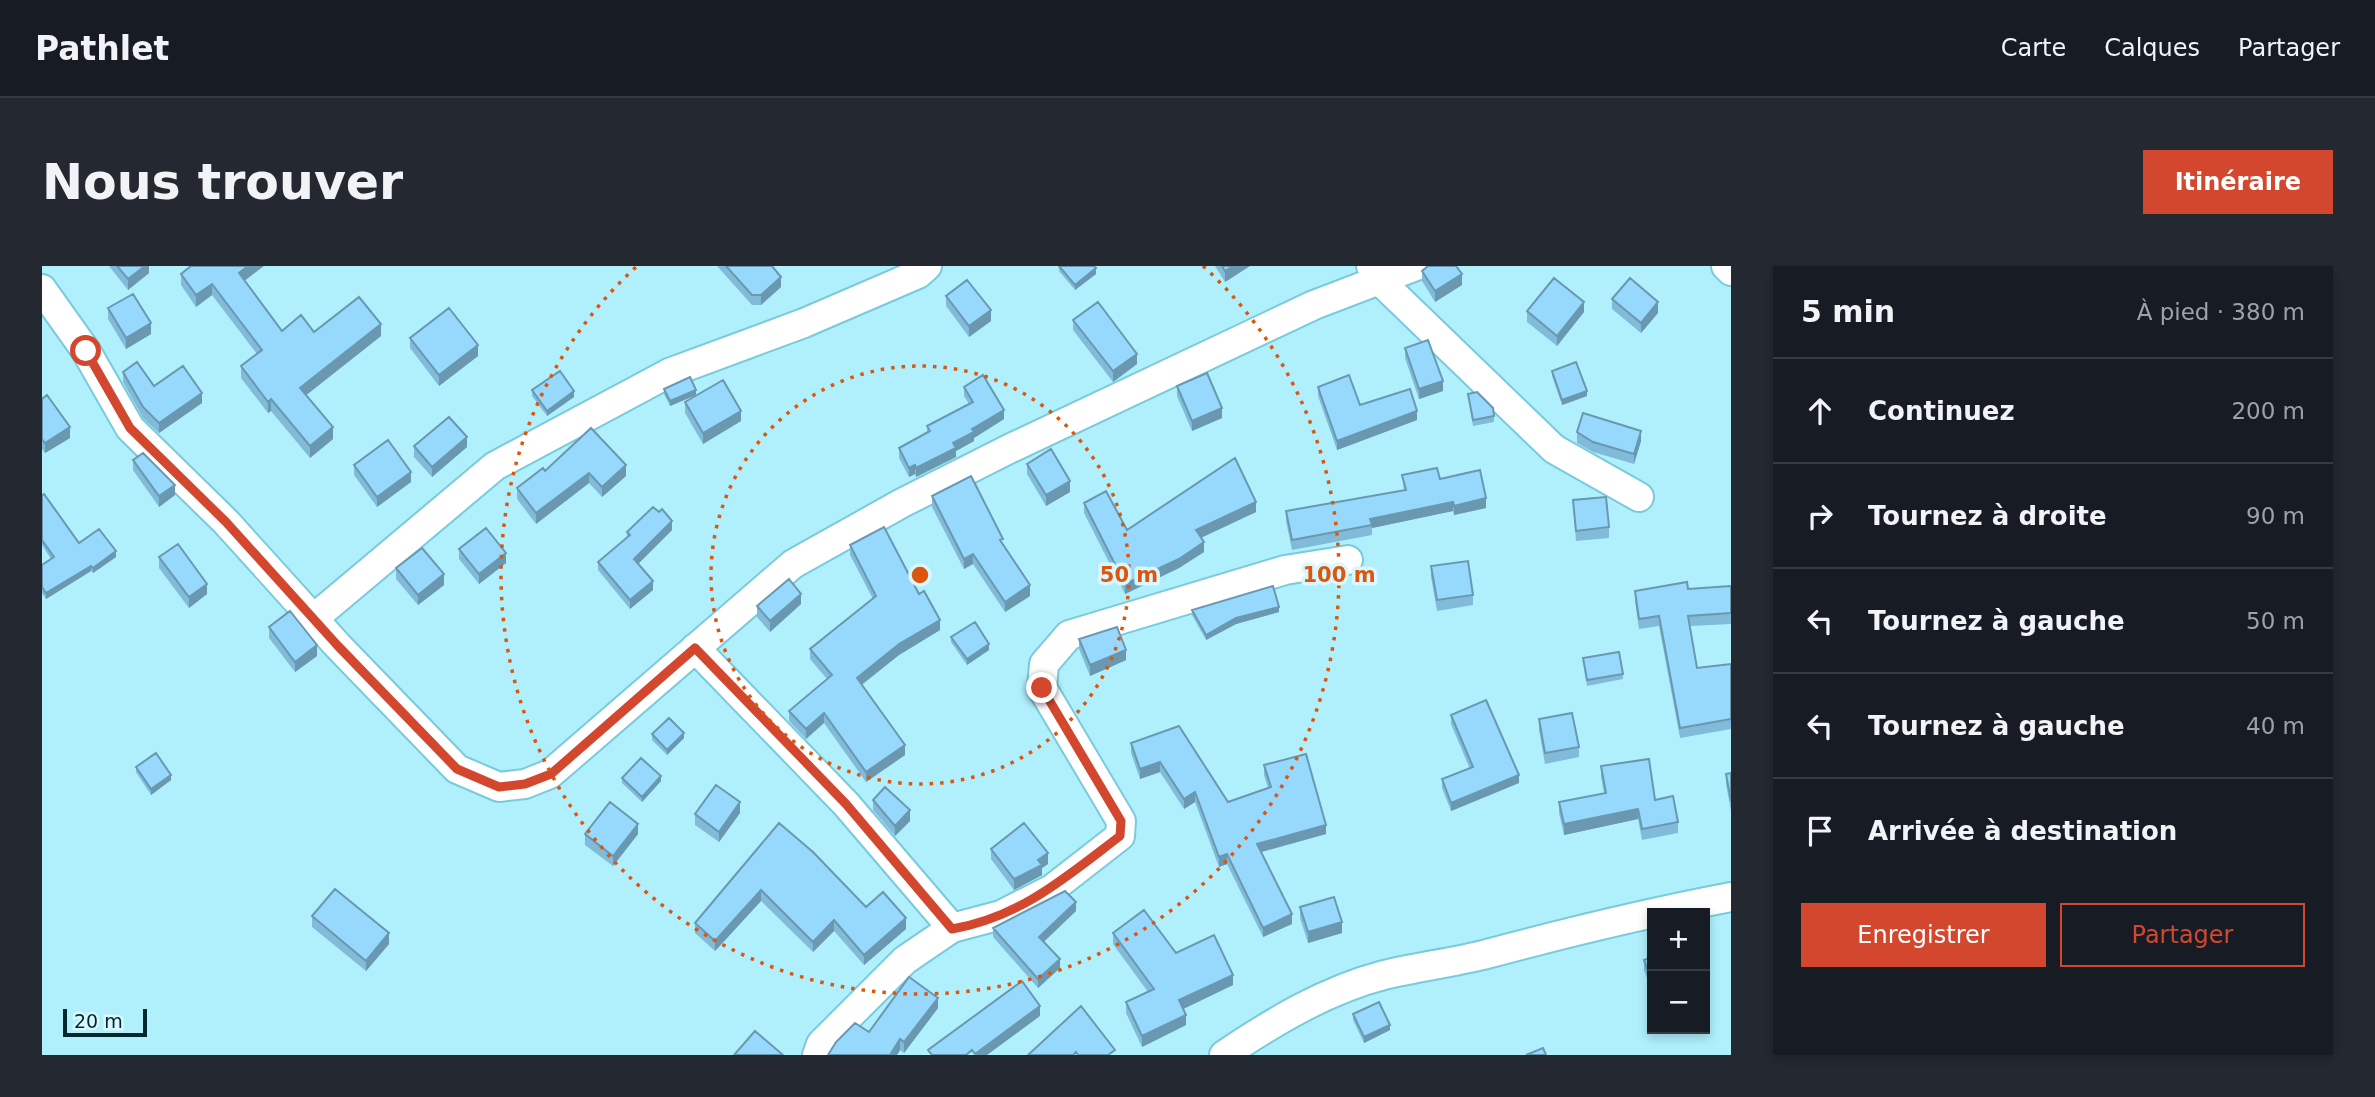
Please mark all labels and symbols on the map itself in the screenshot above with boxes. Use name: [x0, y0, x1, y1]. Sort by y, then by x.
route start: [70, 335, 101, 366]
centre of rings: [908, 563, 932, 587]
text: 50 m: [1100, 563, 1158, 587]
text: 100 m: [1302, 563, 1376, 587]
route end: [1026, 672, 1057, 703]
scale bar: [63, 1006, 147, 1038]

